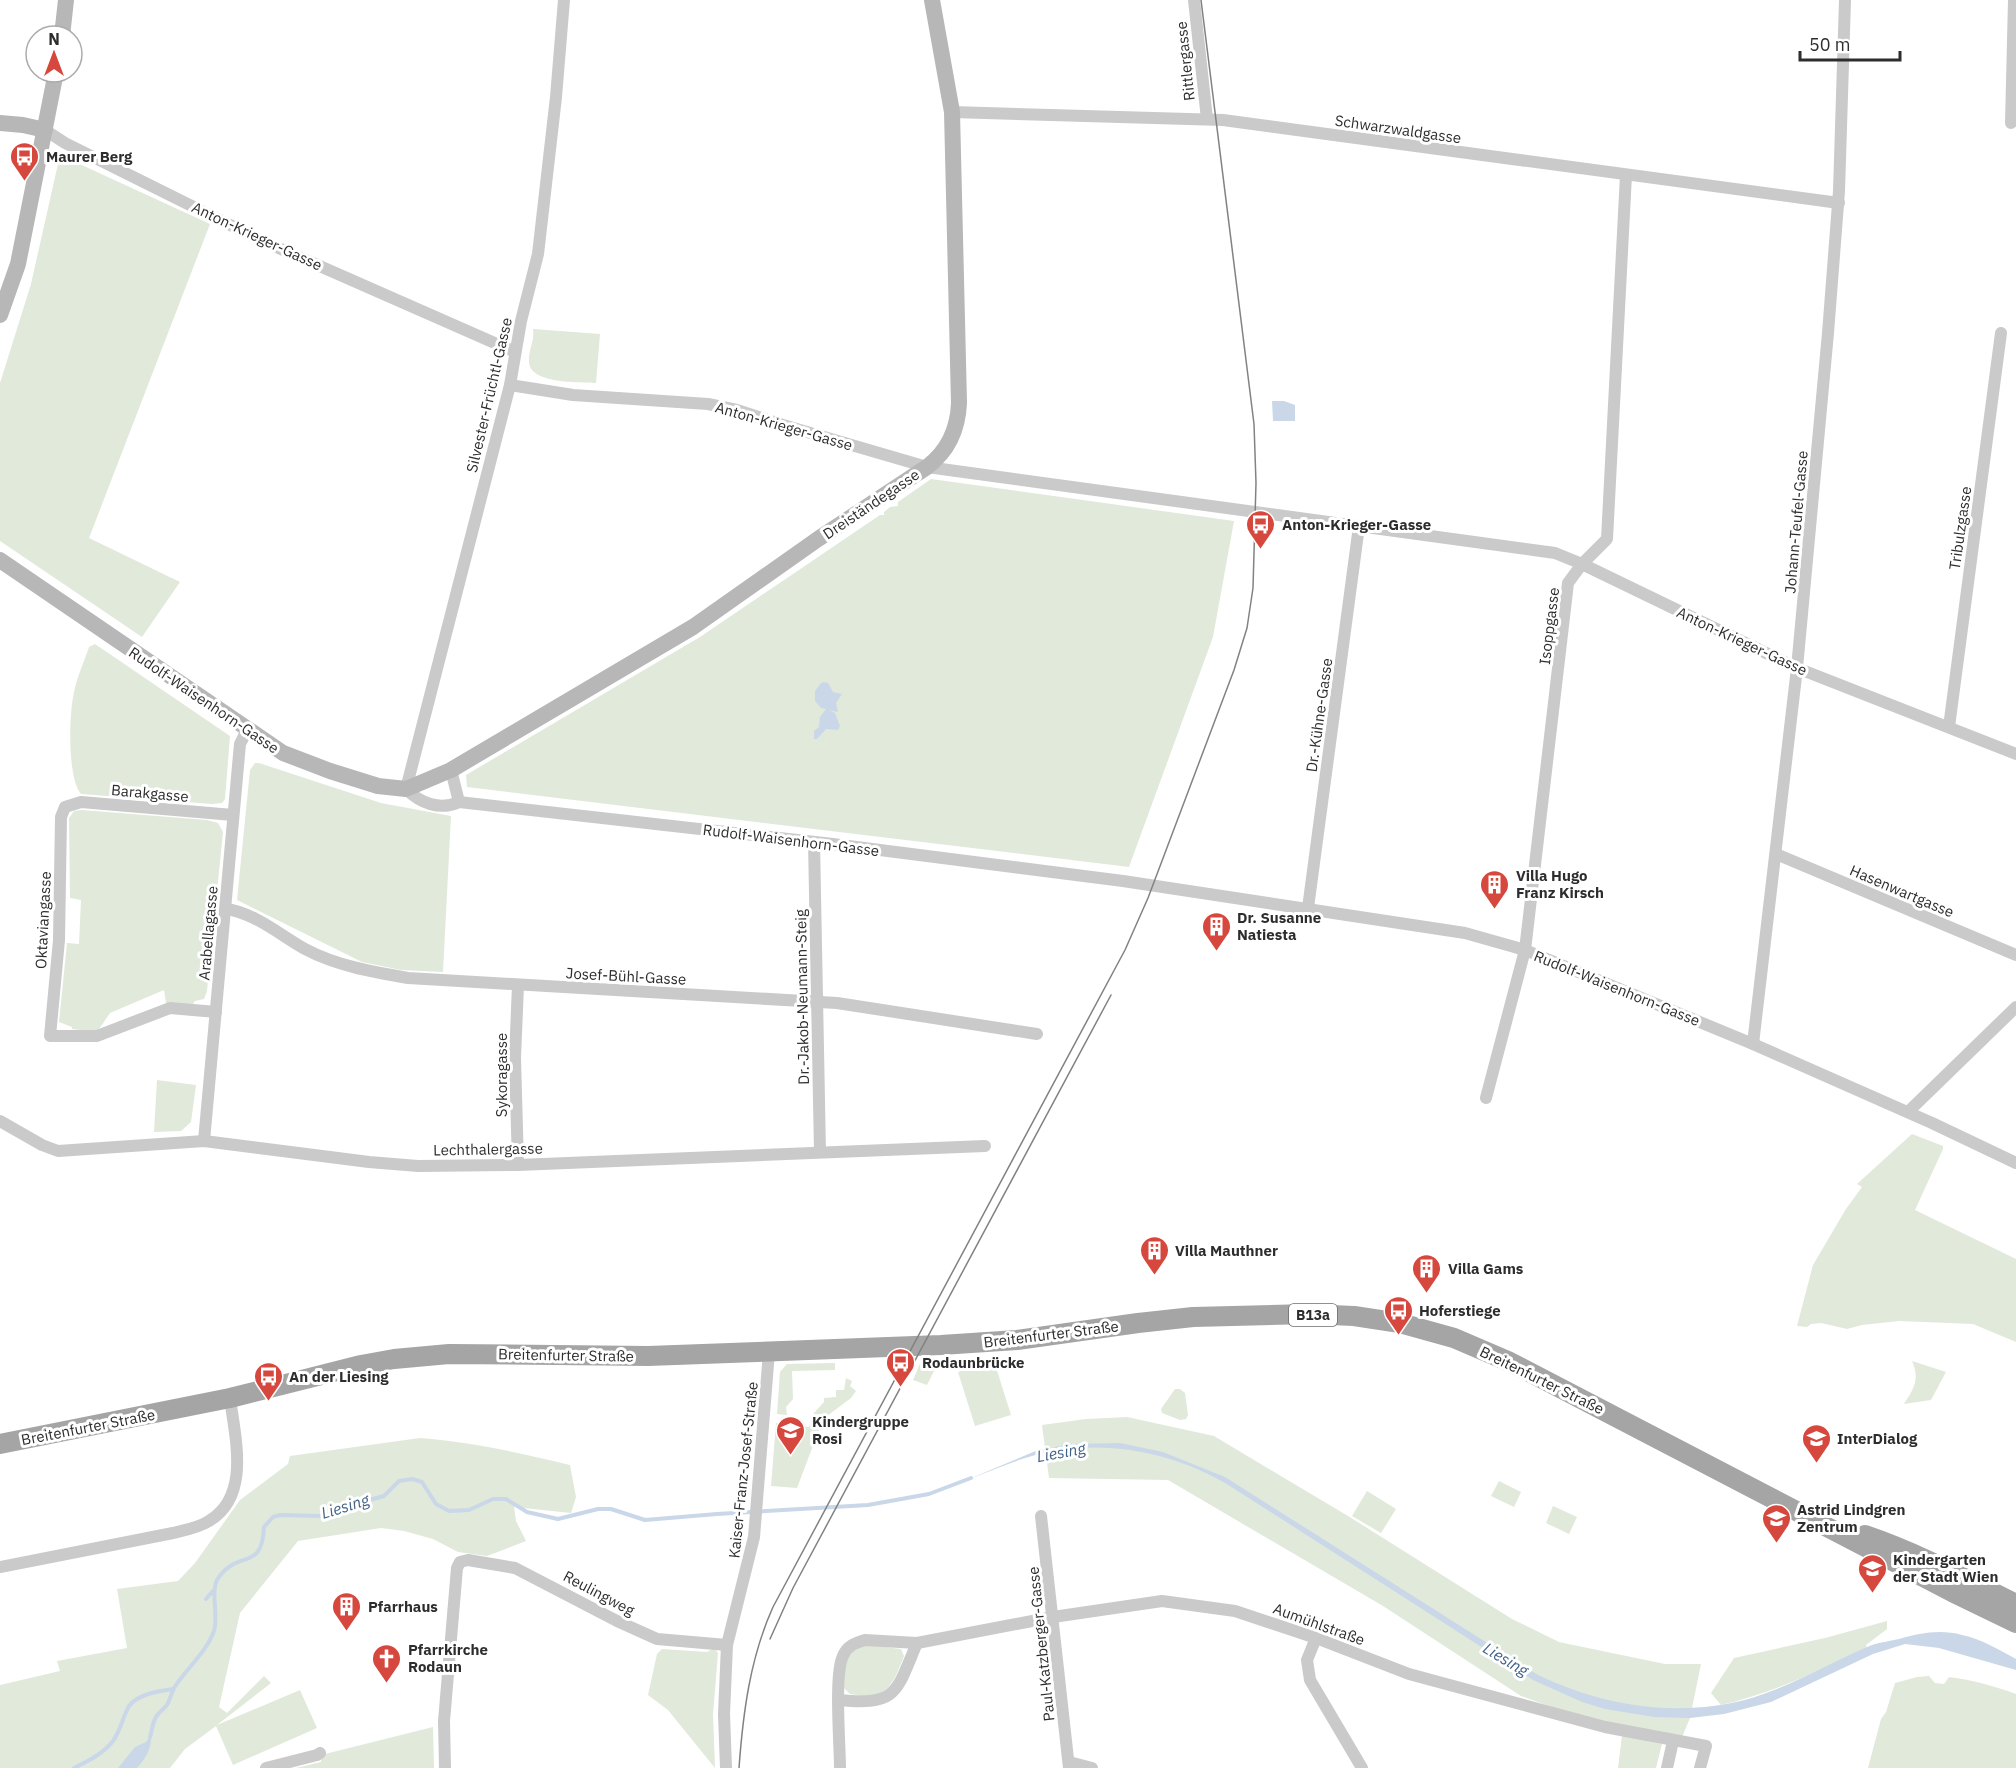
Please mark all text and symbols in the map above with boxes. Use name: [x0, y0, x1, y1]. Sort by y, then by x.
street label: Rittlergasse: [1171, 20, 1199, 102]
north arrow: [24, 24, 84, 84]
scale bar: [1800, 24, 1900, 62]
text: N: [48, 29, 60, 49]
text: 50 m: [1809, 33, 1851, 56]
street label: Schwarzwaldgasse: [1334, 111, 1462, 147]
bus stop icon: Maurer Berg: [9, 140, 41, 182]
place label: Maurer Berg: [46, 147, 133, 166]
street label: Anton-Krieger-Gasse: [189, 197, 325, 275]
street label: Silvester-Früchtl-Gasse: [462, 316, 516, 474]
street label: Anton-Krieger-Gasse: [713, 397, 855, 455]
street label: Johann-Teufel-Gasse: [1780, 450, 1812, 594]
street label: Dreiständegasse: [819, 465, 923, 543]
street label: Tribulzgasse: [1945, 485, 1975, 571]
bus stop icon: Anton-Krieger-Gasse: [1245, 508, 1277, 550]
place label: Anton-Krieger-Gasse: [1282, 515, 1431, 534]
street label: Isoppgasse: [1535, 586, 1563, 666]
street label: Anton-Krieger-Gasse: [1674, 602, 1810, 680]
street label: Rudolf-Waisenhorn-Gasse: [125, 643, 283, 757]
street label: Dr.-Kühne-Gasse: [1302, 657, 1336, 773]
street label: Barakgasse: [110, 780, 190, 806]
street label: Rudolf-Waisenhorn-Gasse: [702, 820, 880, 860]
street label: Hasenwartgasse: [1847, 861, 1957, 921]
place label: Villa Hugo Franz Kirsch: [1516, 866, 1604, 902]
building icon: Villa Hugo Franz Kirsch: [1479, 868, 1511, 910]
street label: Oktaviangasse: [31, 871, 55, 969]
street label: Arabellagasse: [194, 885, 222, 981]
place label: Dr. Susanne Natiesta: [1237, 908, 1321, 944]
street label: Dr.-Jakob-Neumann-Steig: [791, 909, 813, 1085]
building icon: Dr. Susanne Natiesta: [1200, 910, 1232, 952]
street label: Rudolf-Waisenhorn-Gasse: [1531, 946, 1703, 1030]
street label: Josef-Bühl-Gasse: [565, 963, 687, 989]
street label: Sykoragasse: [492, 1033, 511, 1117]
street label: Lechthalergasse: [433, 1139, 543, 1159]
building icon: Villa Mauthner: [1138, 1234, 1170, 1276]
place label: Villa Mauthner: [1175, 1241, 1278, 1260]
building icon: Villa Gams: [1411, 1252, 1443, 1294]
place label: Villa Gams: [1448, 1259, 1524, 1278]
bus stop icon: Hoferstiege: [1382, 1294, 1414, 1336]
place label: Hoferstiege: [1419, 1301, 1501, 1320]
road number: B13a: [1289, 1304, 1337, 1326]
street label: Breitenfurter Straße: [982, 1316, 1120, 1352]
street label: Breitenfurter Straße: [1477, 1342, 1607, 1418]
street label: Breitenfurter Straße: [498, 1344, 634, 1366]
bus stop icon: Rodaunbrücke: [885, 1346, 917, 1388]
place label: Rodaunbrücke: [922, 1353, 1024, 1372]
bus stop icon: An der Liesing: [252, 1360, 284, 1402]
place label: An der Liesing: [289, 1367, 389, 1386]
street label: Kaiser-Franz-Josef-Straße: [724, 1381, 762, 1559]
street label: Breitenfurter Straße: [19, 1405, 157, 1449]
place label: Kindergruppe Rosi: [812, 1412, 909, 1448]
school or university icon: Kindergruppe Rosi: [775, 1414, 807, 1456]
school or university icon: InterDialog: [1800, 1422, 1832, 1464]
place label: InterDialog: [1837, 1429, 1918, 1448]
water label: Liesing: [1035, 1438, 1088, 1466]
water label: Liesing: [319, 1489, 372, 1523]
place label: Astrid Lindgren Zentrum: [1797, 1500, 1905, 1536]
school or university icon: Astrid Lindgren Zentrum: [1760, 1502, 1792, 1544]
place label: Kindergarten der Stadt Wien: [1893, 1550, 1998, 1586]
school or university icon: Kindergarten der Stadt Wien: [1856, 1552, 1888, 1594]
street label: Reulingweg: [560, 1566, 638, 1620]
street label: Paul-Katzberger-Gasse: [1023, 1566, 1059, 1722]
building icon: Pfarrhaus: [331, 1590, 363, 1632]
place label: Pfarrhaus: [368, 1597, 438, 1616]
street label: Aumühlstraße: [1271, 1599, 1367, 1649]
water label: Liesing: [1480, 1638, 1533, 1681]
place label: Pfarrkirche Rodaun: [408, 1640, 488, 1676]
church icon: Pfarrkirche Rodaun: [371, 1642, 403, 1684]

